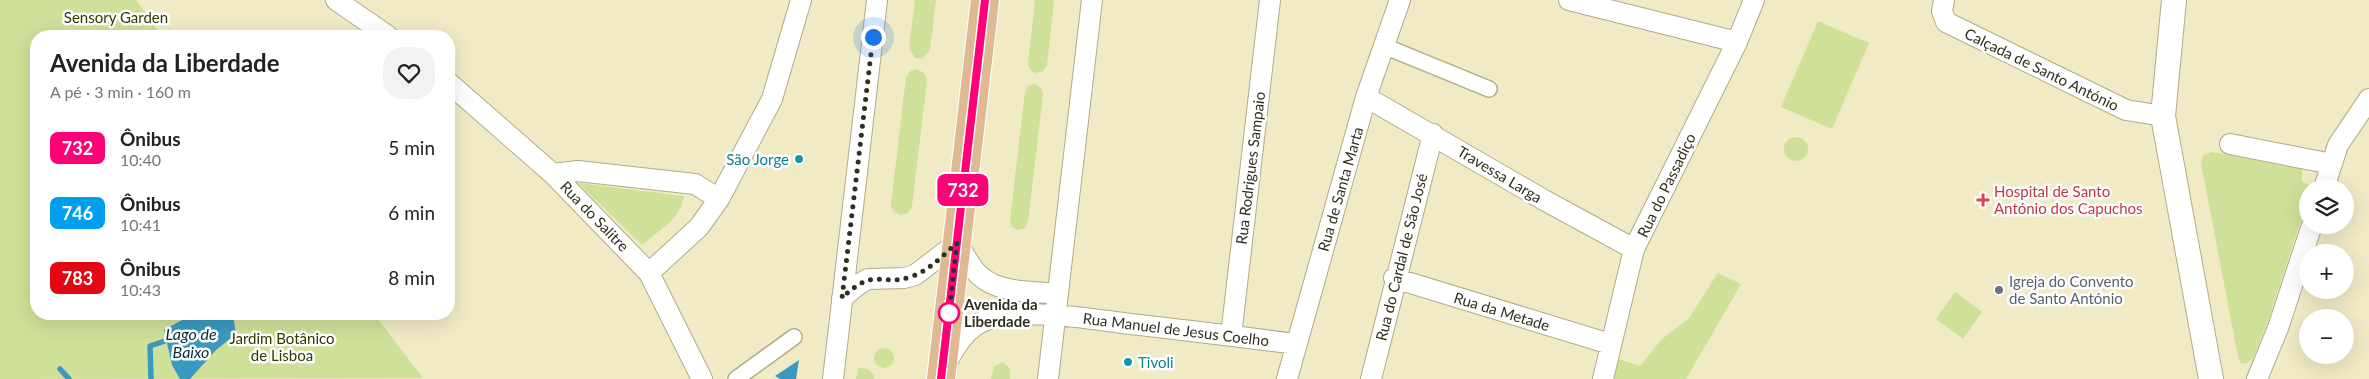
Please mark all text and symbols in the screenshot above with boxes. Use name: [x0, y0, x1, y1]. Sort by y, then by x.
park label: Sensory Garden: [64, 8, 168, 26]
street label: Calçada de Santo António: [1962, 24, 2122, 114]
your location: [861, 25, 886, 50]
button: heart: [383, 47, 435, 99]
text: Avenida da Liberdade: [50, 48, 280, 77]
text: A pé · 3 min · 160 m: [50, 82, 191, 101]
street label: Rua Rodrigues Sampaio: [1232, 91, 1268, 245]
street label: Rua de Santa Marta: [1314, 125, 1366, 253]
text: Ônibus: [120, 127, 181, 150]
street label: Rua do Passadiço: [1633, 130, 1699, 240]
text: 5 min: [388, 136, 435, 159]
text: 732: [62, 137, 93, 159]
street label: Travessa Larga: [1455, 142, 1545, 206]
text: 10:40: [120, 150, 161, 169]
place label: São Jorge: [726, 150, 789, 168]
marker: São Jorge: [793, 153, 805, 165]
street label: Rua do Cardal de São José: [1371, 171, 1431, 343]
line badge: 732: [934, 174, 992, 206]
street label: Rua do Salitre: [557, 177, 633, 255]
text: 732: [947, 179, 979, 201]
map controls: [2299, 179, 2354, 364]
button: layers: [2299, 179, 2354, 234]
place label: Hospital de Santo António dos Capuchos: [1994, 182, 2143, 217]
text: Ônibus: [120, 192, 181, 215]
marker: Hospital de Santo António dos Capuchos: [1976, 193, 1990, 207]
text: 6 min: [388, 201, 435, 224]
text: 746: [62, 202, 93, 224]
text: 10:41: [120, 215, 161, 234]
button: +: [2299, 244, 2354, 299]
text: Ônibus: [120, 257, 181, 280]
text: 8 min: [388, 266, 435, 289]
text: 783: [62, 267, 93, 289]
place label: Igreja do Convento de Santo António: [2009, 272, 2134, 307]
text: 10:43: [120, 280, 161, 299]
marker: Igreja do Convento de Santo António: [1993, 284, 2005, 296]
street label: Rua da Metade: [1452, 288, 1552, 334]
place label: Avenida da Liberdade: [963, 295, 1038, 330]
marker: Avenida da Liberdade: [938, 302, 960, 324]
street label: Rua Manuel de Jesus Coelho: [1082, 309, 1270, 349]
button: −: [2299, 309, 2354, 364]
water label: Lago de Baixo: [165, 324, 217, 361]
park label: Jardim Botânico de Lisboa: [229, 329, 335, 364]
place label: Tivoli: [1138, 353, 1174, 371]
marker: Tivoli: [1122, 356, 1134, 368]

